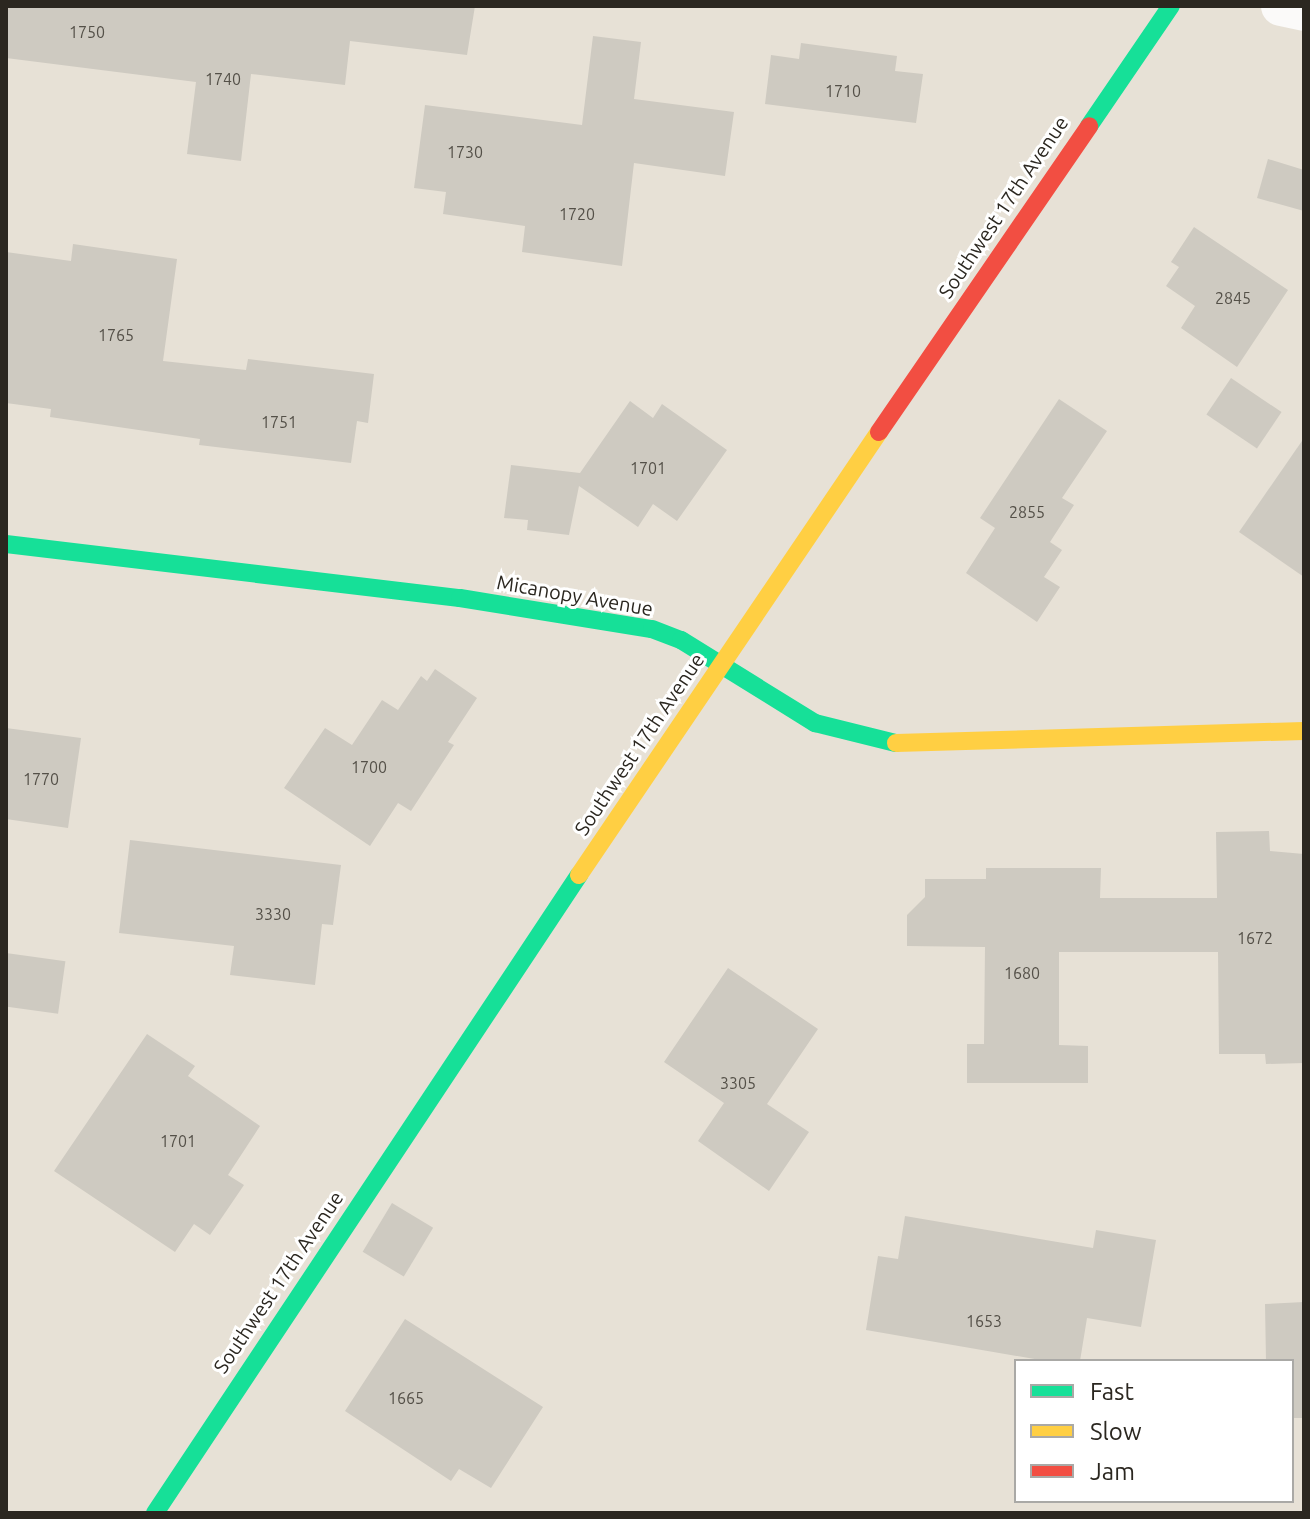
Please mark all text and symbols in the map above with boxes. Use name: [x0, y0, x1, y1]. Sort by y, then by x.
house number: 1750: [69, 22, 105, 42]
house number: 1740: [205, 69, 241, 89]
house number: 1710: [825, 81, 861, 101]
street label: Southwest 17th Avenue: [933, 111, 1073, 303]
house number: 1730: [447, 142, 483, 162]
house number: 1720: [559, 204, 595, 224]
house number: 2845: [1215, 288, 1251, 308]
house number: 1765: [98, 325, 134, 345]
house number: 1751: [261, 412, 297, 432]
house number: 1701: [630, 458, 666, 478]
house number: 2855: [1009, 502, 1045, 522]
street label: Micanopy Avenue: [495, 569, 655, 621]
street label: Southwest 17th Avenue: [569, 648, 709, 840]
house number: 1700: [351, 757, 387, 777]
house number: 1770: [23, 769, 59, 789]
house number: 3330: [255, 904, 291, 924]
house number: 1672: [1237, 928, 1273, 948]
house number: 1680: [1004, 963, 1040, 983]
house number: 3305: [720, 1073, 756, 1093]
house number: 1701: [160, 1131, 196, 1151]
street label: Southwest 17th Avenue: [208, 1186, 348, 1378]
house number: 1653: [966, 1311, 1002, 1331]
legend: [1014, 1359, 1294, 1503]
text: Fast: [1090, 1378, 1134, 1405]
house number: 1665: [388, 1388, 424, 1408]
text: Slow: [1090, 1418, 1142, 1445]
text: Jam: [1090, 1458, 1135, 1485]

